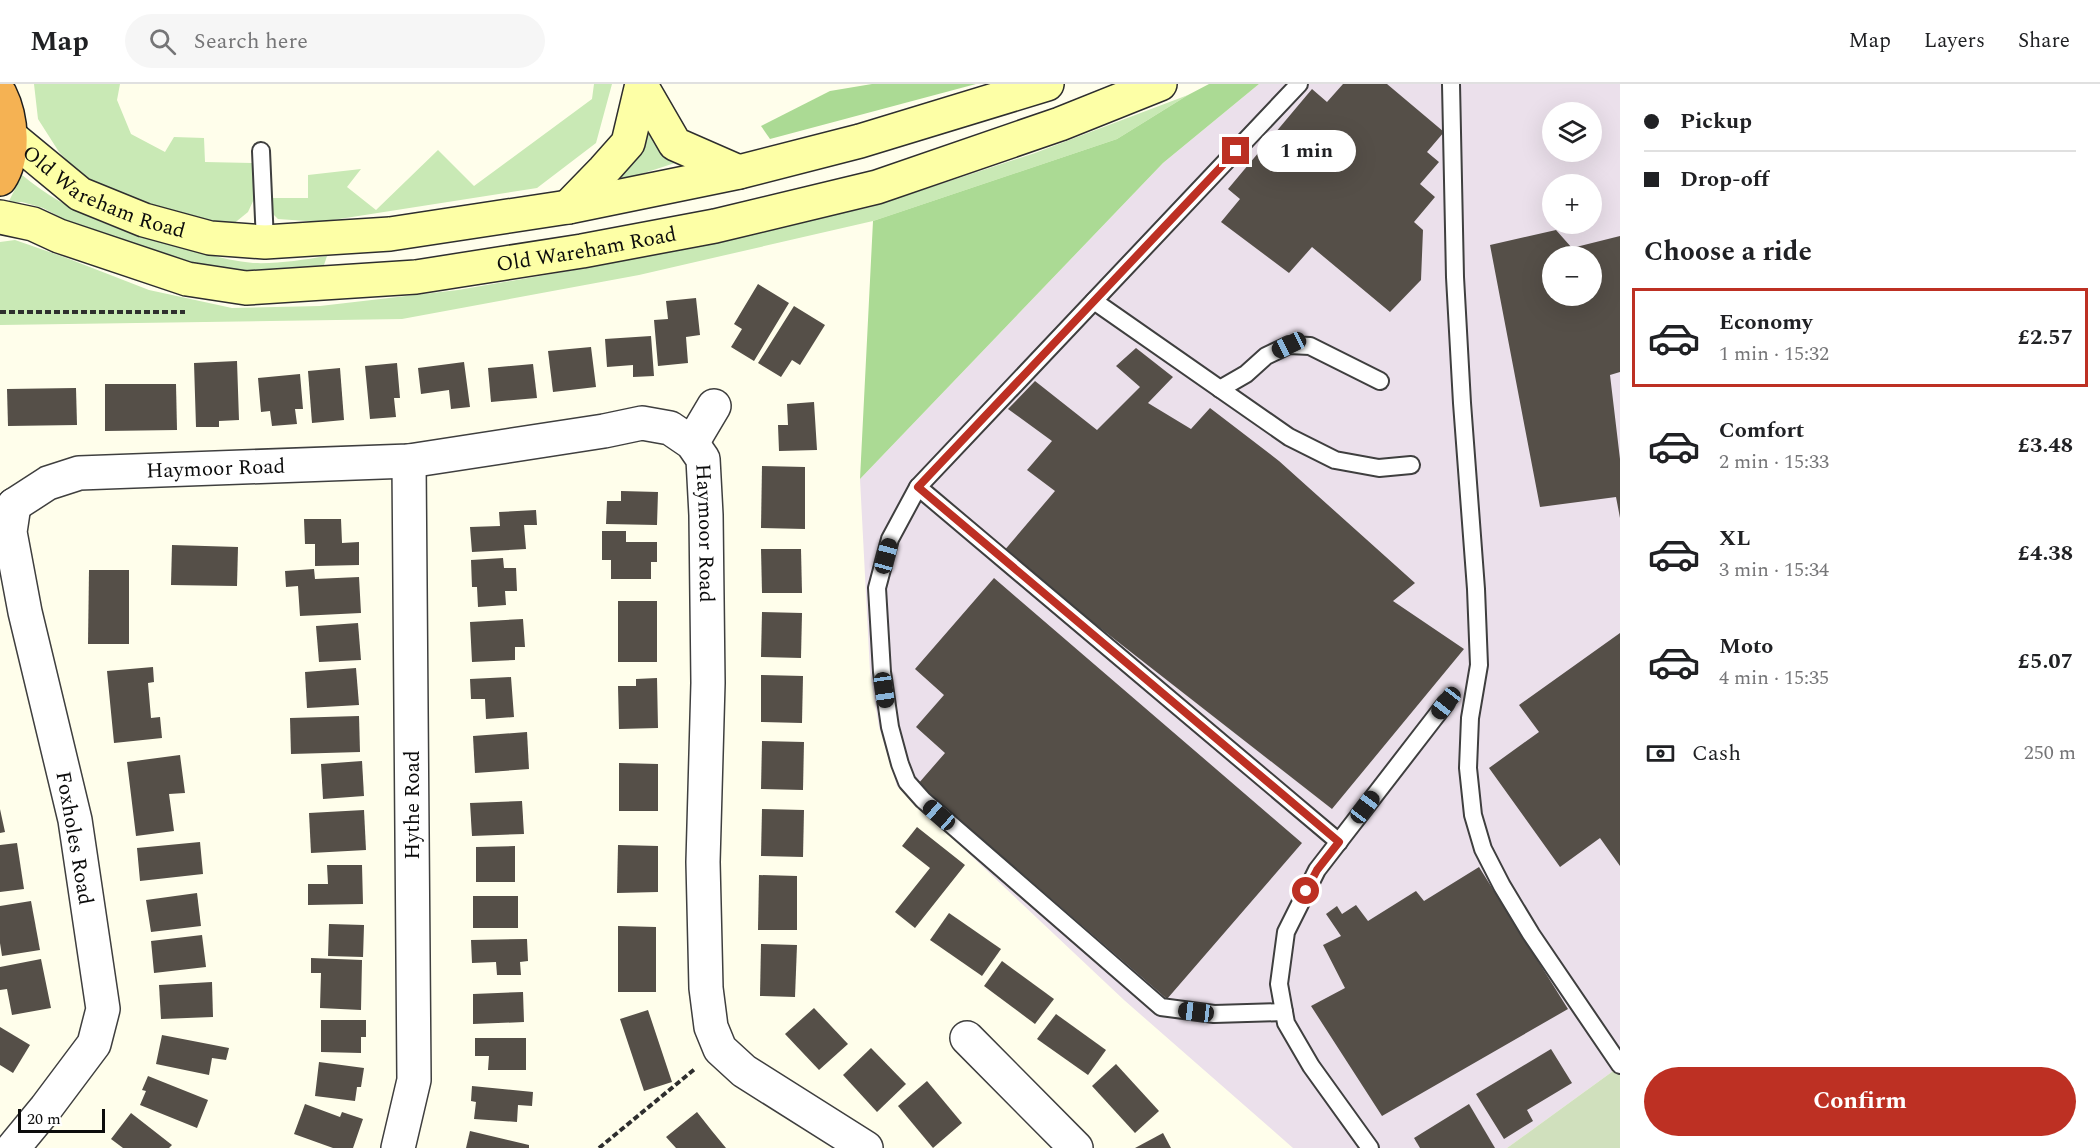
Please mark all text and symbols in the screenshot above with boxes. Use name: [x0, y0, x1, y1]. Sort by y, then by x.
search box: [125, 14, 545, 68]
text: Map: [30, 20, 89, 63]
icon: search: [146, 25, 179, 58]
text: Search here: [194, 25, 308, 58]
text: Map: [1849, 25, 1891, 57]
text: Layers: [1924, 25, 1985, 57]
text: Share: [2018, 25, 2070, 57]
map controls: [1542, 102, 1602, 306]
button: layers: [1542, 102, 1602, 162]
text: Pickup: [1680, 105, 1752, 138]
callout: 1 min: [1257, 130, 1356, 172]
text: 1 min: [1280, 136, 1333, 166]
street label: Old Wareham Road: [15, 137, 189, 248]
route end: [1222, 137, 1249, 164]
text: Drop-off: [1680, 163, 1769, 196]
button: +: [1542, 174, 1602, 234]
street label: Old Wareham Road: [494, 219, 679, 281]
text: Choose a ride: [1644, 231, 1812, 273]
button: −: [1542, 246, 1602, 306]
text: Economy: [1719, 306, 1812, 339]
icon: car: [1647, 311, 1701, 365]
text: £2.57: [2018, 321, 2073, 354]
car: [1269, 329, 1309, 361]
text: 1 min · 15:32: [1719, 339, 1829, 369]
text: Comfort: [1719, 414, 1804, 447]
icon: car: [1647, 419, 1701, 473]
text: £3.48: [2018, 429, 2073, 462]
text: 2 min · 15:33: [1719, 447, 1829, 477]
street label: Haymoor Road: [146, 451, 286, 488]
street label: Haymoor Road: [686, 463, 722, 603]
text: XL: [1719, 522, 1750, 555]
icon: car: [1647, 527, 1701, 581]
car: [873, 536, 899, 576]
text: £4.38: [2018, 537, 2073, 570]
text: 3 min · 15:34: [1719, 555, 1829, 585]
text: Moto: [1719, 630, 1773, 663]
icon: car: [1647, 635, 1701, 689]
text: £5.07: [2018, 645, 2073, 678]
text: 4 min · 15:35: [1719, 663, 1829, 693]
car: [873, 671, 895, 709]
car: [1428, 683, 1464, 723]
icon: cash: [1644, 737, 1677, 770]
text: Cash: [1692, 737, 1741, 770]
text: 250 m: [2024, 738, 2076, 768]
street label: Hythe Road: [397, 750, 429, 860]
street label: Foxholes Road: [47, 769, 102, 908]
car: [1347, 787, 1383, 827]
car: [920, 796, 958, 834]
route start: [1292, 877, 1319, 904]
car: [1177, 1001, 1215, 1023]
button: Confirm: [1644, 1067, 2076, 1136]
scale bar: [18, 1106, 105, 1134]
text: 20 m: [27, 1107, 61, 1131]

